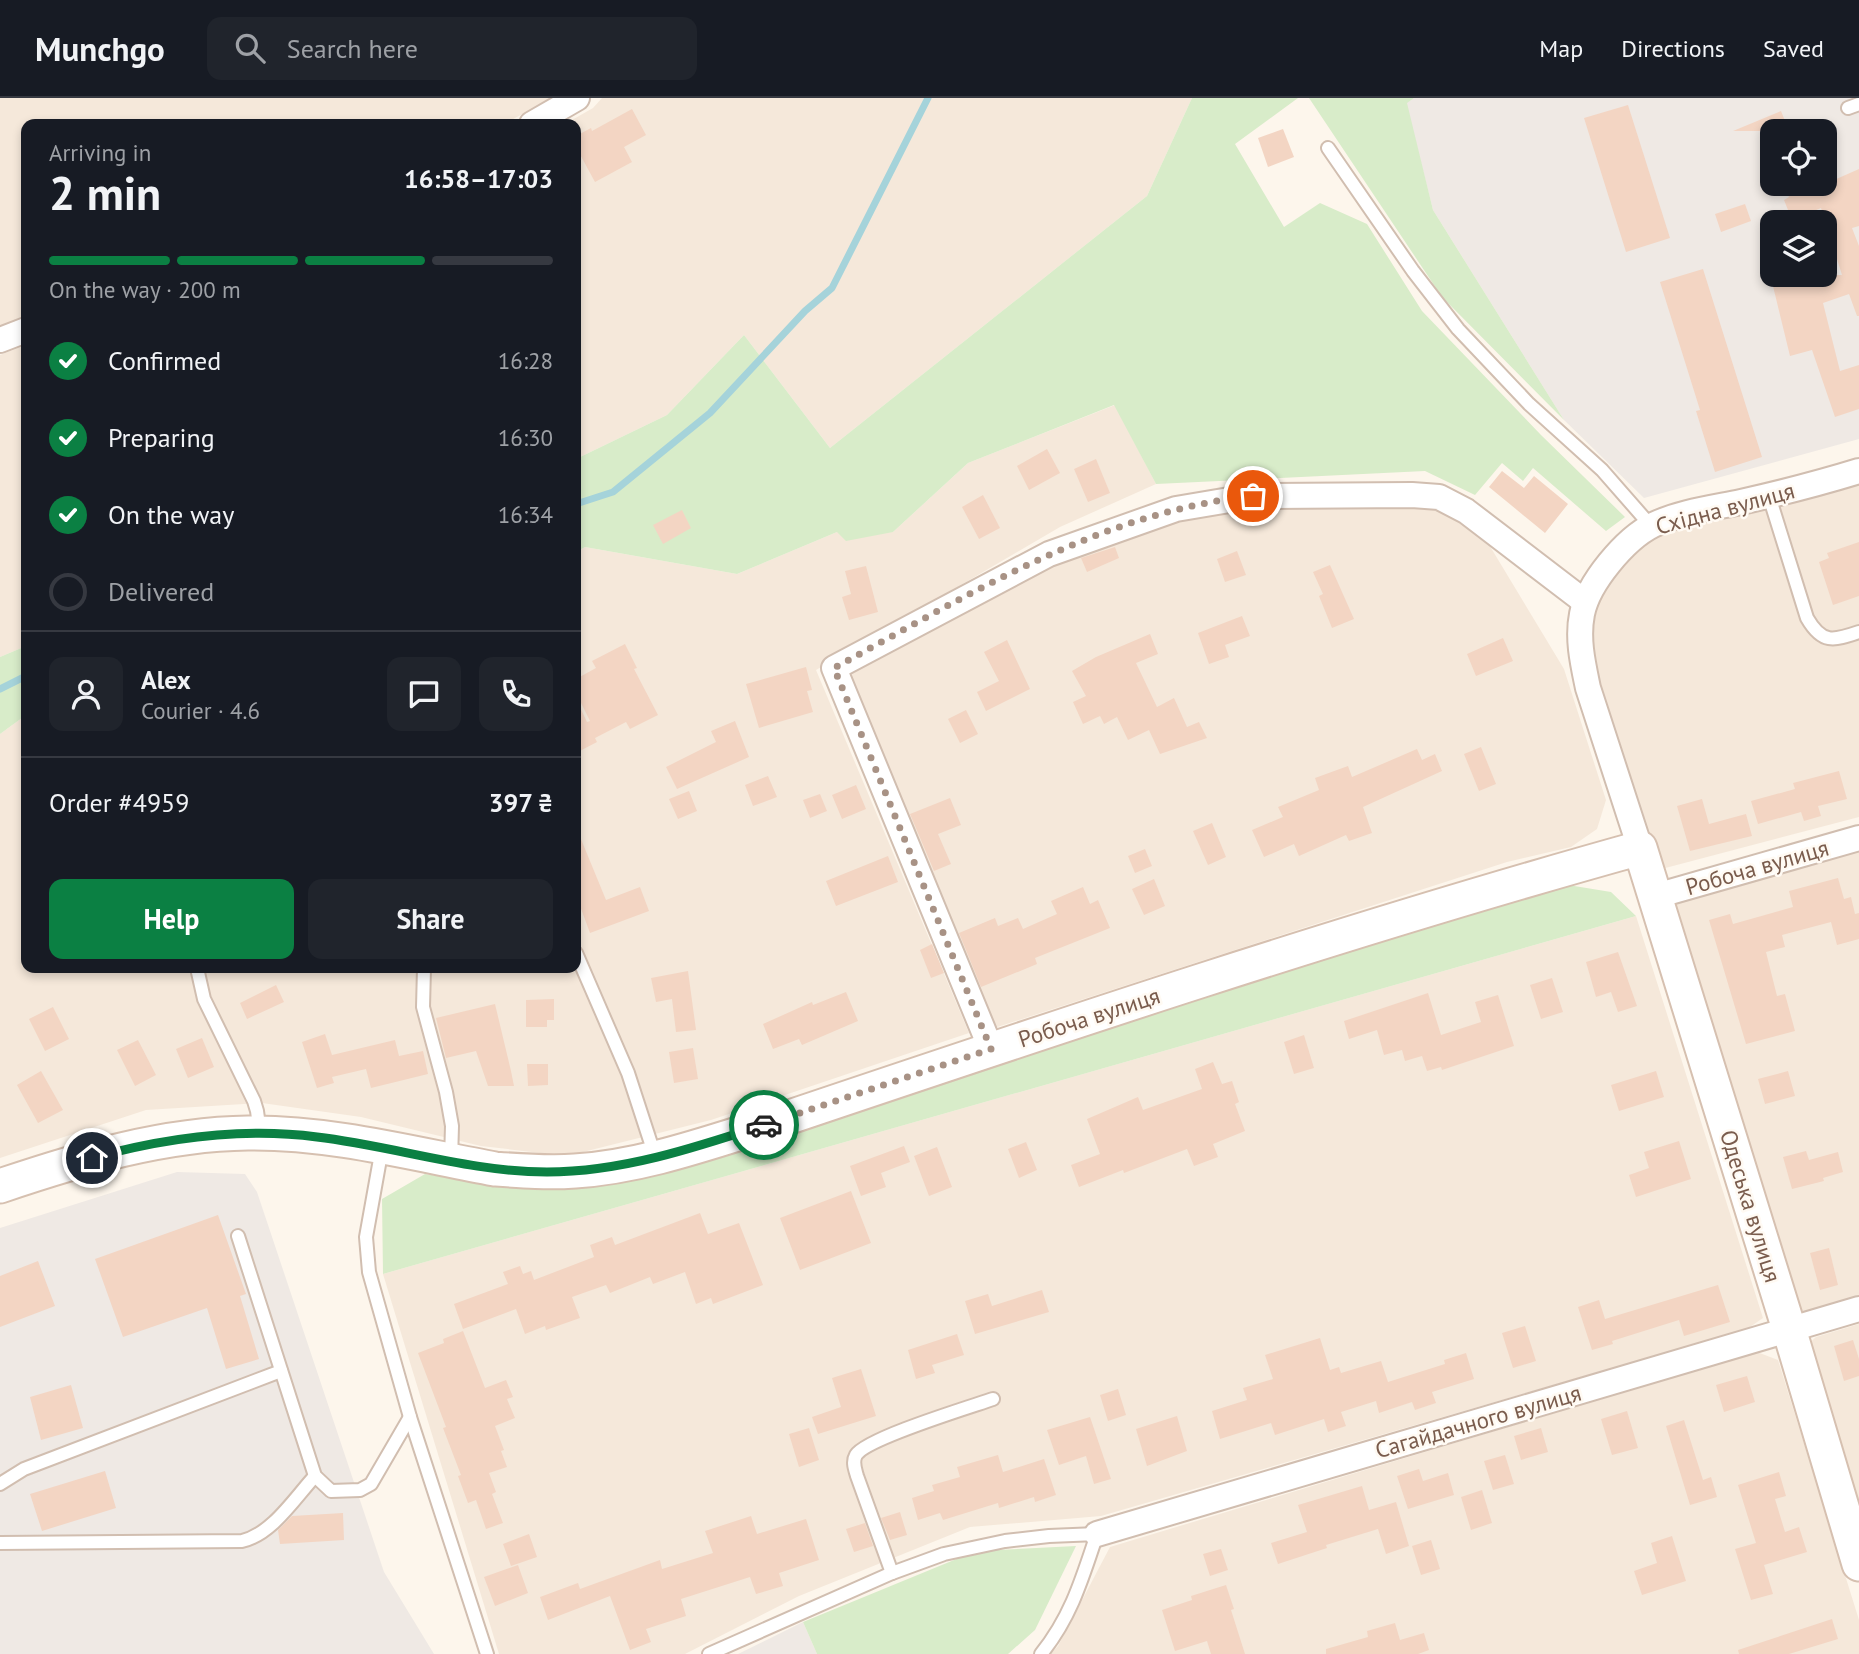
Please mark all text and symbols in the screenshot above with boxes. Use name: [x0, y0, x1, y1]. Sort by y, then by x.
search box: [207, 17, 697, 80]
text: Munchgo: [35, 27, 165, 70]
icon: search: [231, 29, 269, 67]
text: Search here: [287, 32, 418, 65]
text: Map: [1539, 33, 1583, 64]
text: Directions: [1621, 33, 1725, 64]
text: Saved: [1763, 33, 1824, 64]
map controls: [1760, 119, 1837, 287]
button: locate: [1760, 119, 1837, 196]
text: Arriving in: [49, 138, 151, 167]
text: 16:58–17:03: [404, 162, 553, 195]
text: 2 min: [49, 163, 161, 223]
button: layers: [1760, 210, 1837, 287]
text: On the way · 200 m: [49, 275, 241, 304]
icon: check: [49, 342, 87, 380]
text: Confirmed: [108, 344, 221, 377]
text: 16:28: [498, 346, 553, 375]
icon: check: [49, 419, 87, 457]
text: Preparing: [108, 421, 215, 454]
text: 16:30: [498, 423, 553, 452]
pin: [1223, 466, 1283, 526]
street label: Східна вулиця: [1652, 476, 1798, 540]
icon: bag: [1234, 477, 1272, 515]
icon: check: [49, 496, 87, 534]
text: On the way: [108, 498, 234, 531]
text: 16:34: [498, 500, 553, 529]
text: Delivered: [108, 575, 214, 608]
button: person: [49, 657, 123, 731]
button: chat: [387, 657, 461, 731]
button: phone: [479, 657, 553, 731]
text: Alex: [141, 663, 191, 696]
text: Courier · 4.6: [141, 696, 260, 725]
text: Order #4959: [49, 786, 189, 819]
text: 397 ₴: [489, 786, 553, 819]
street label: Робоча вулиця: [1682, 833, 1832, 901]
button: Help: [49, 879, 294, 959]
button: Share: [308, 879, 553, 959]
street label: Робоча вулиця: [1014, 980, 1164, 1054]
courier: [729, 1090, 799, 1160]
icon: car: [745, 1106, 783, 1144]
street label: Одеська вулиця: [1714, 1126, 1788, 1286]
pin: [62, 1128, 122, 1188]
icon: home: [73, 1139, 111, 1177]
street label: Сагайдачного вулиця: [1372, 1378, 1584, 1464]

